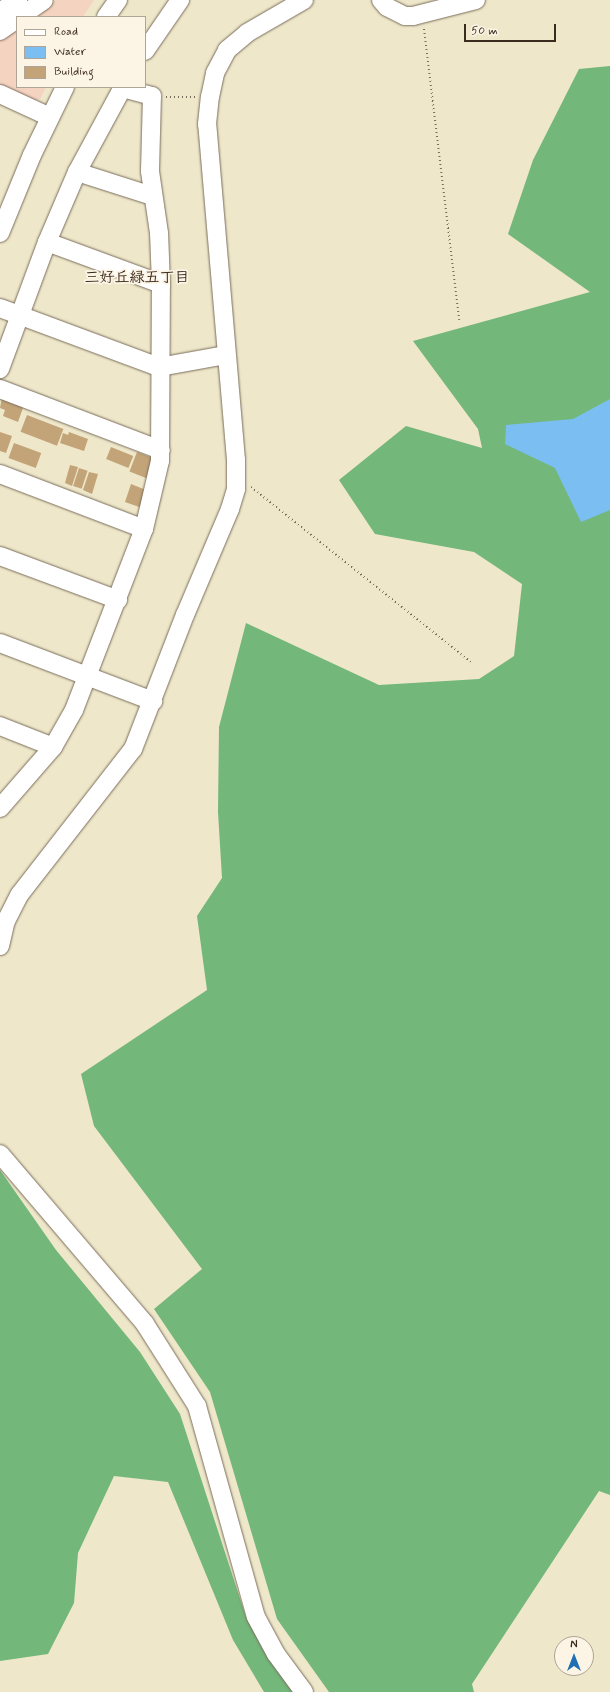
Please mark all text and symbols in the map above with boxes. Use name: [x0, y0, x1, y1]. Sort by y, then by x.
legend: [16, 16, 146, 88]
scale bar: [466, 16, 558, 42]
text: 50 m: [471, 23, 498, 39]
text: Road: [54, 24, 78, 40]
text: Water: [54, 44, 86, 60]
text: Building: [54, 64, 94, 80]
district label: 三好丘緑五丁目: [85, 270, 189, 288]
north arrow: [554, 1636, 594, 1676]
text: N: [570, 1638, 578, 1652]

